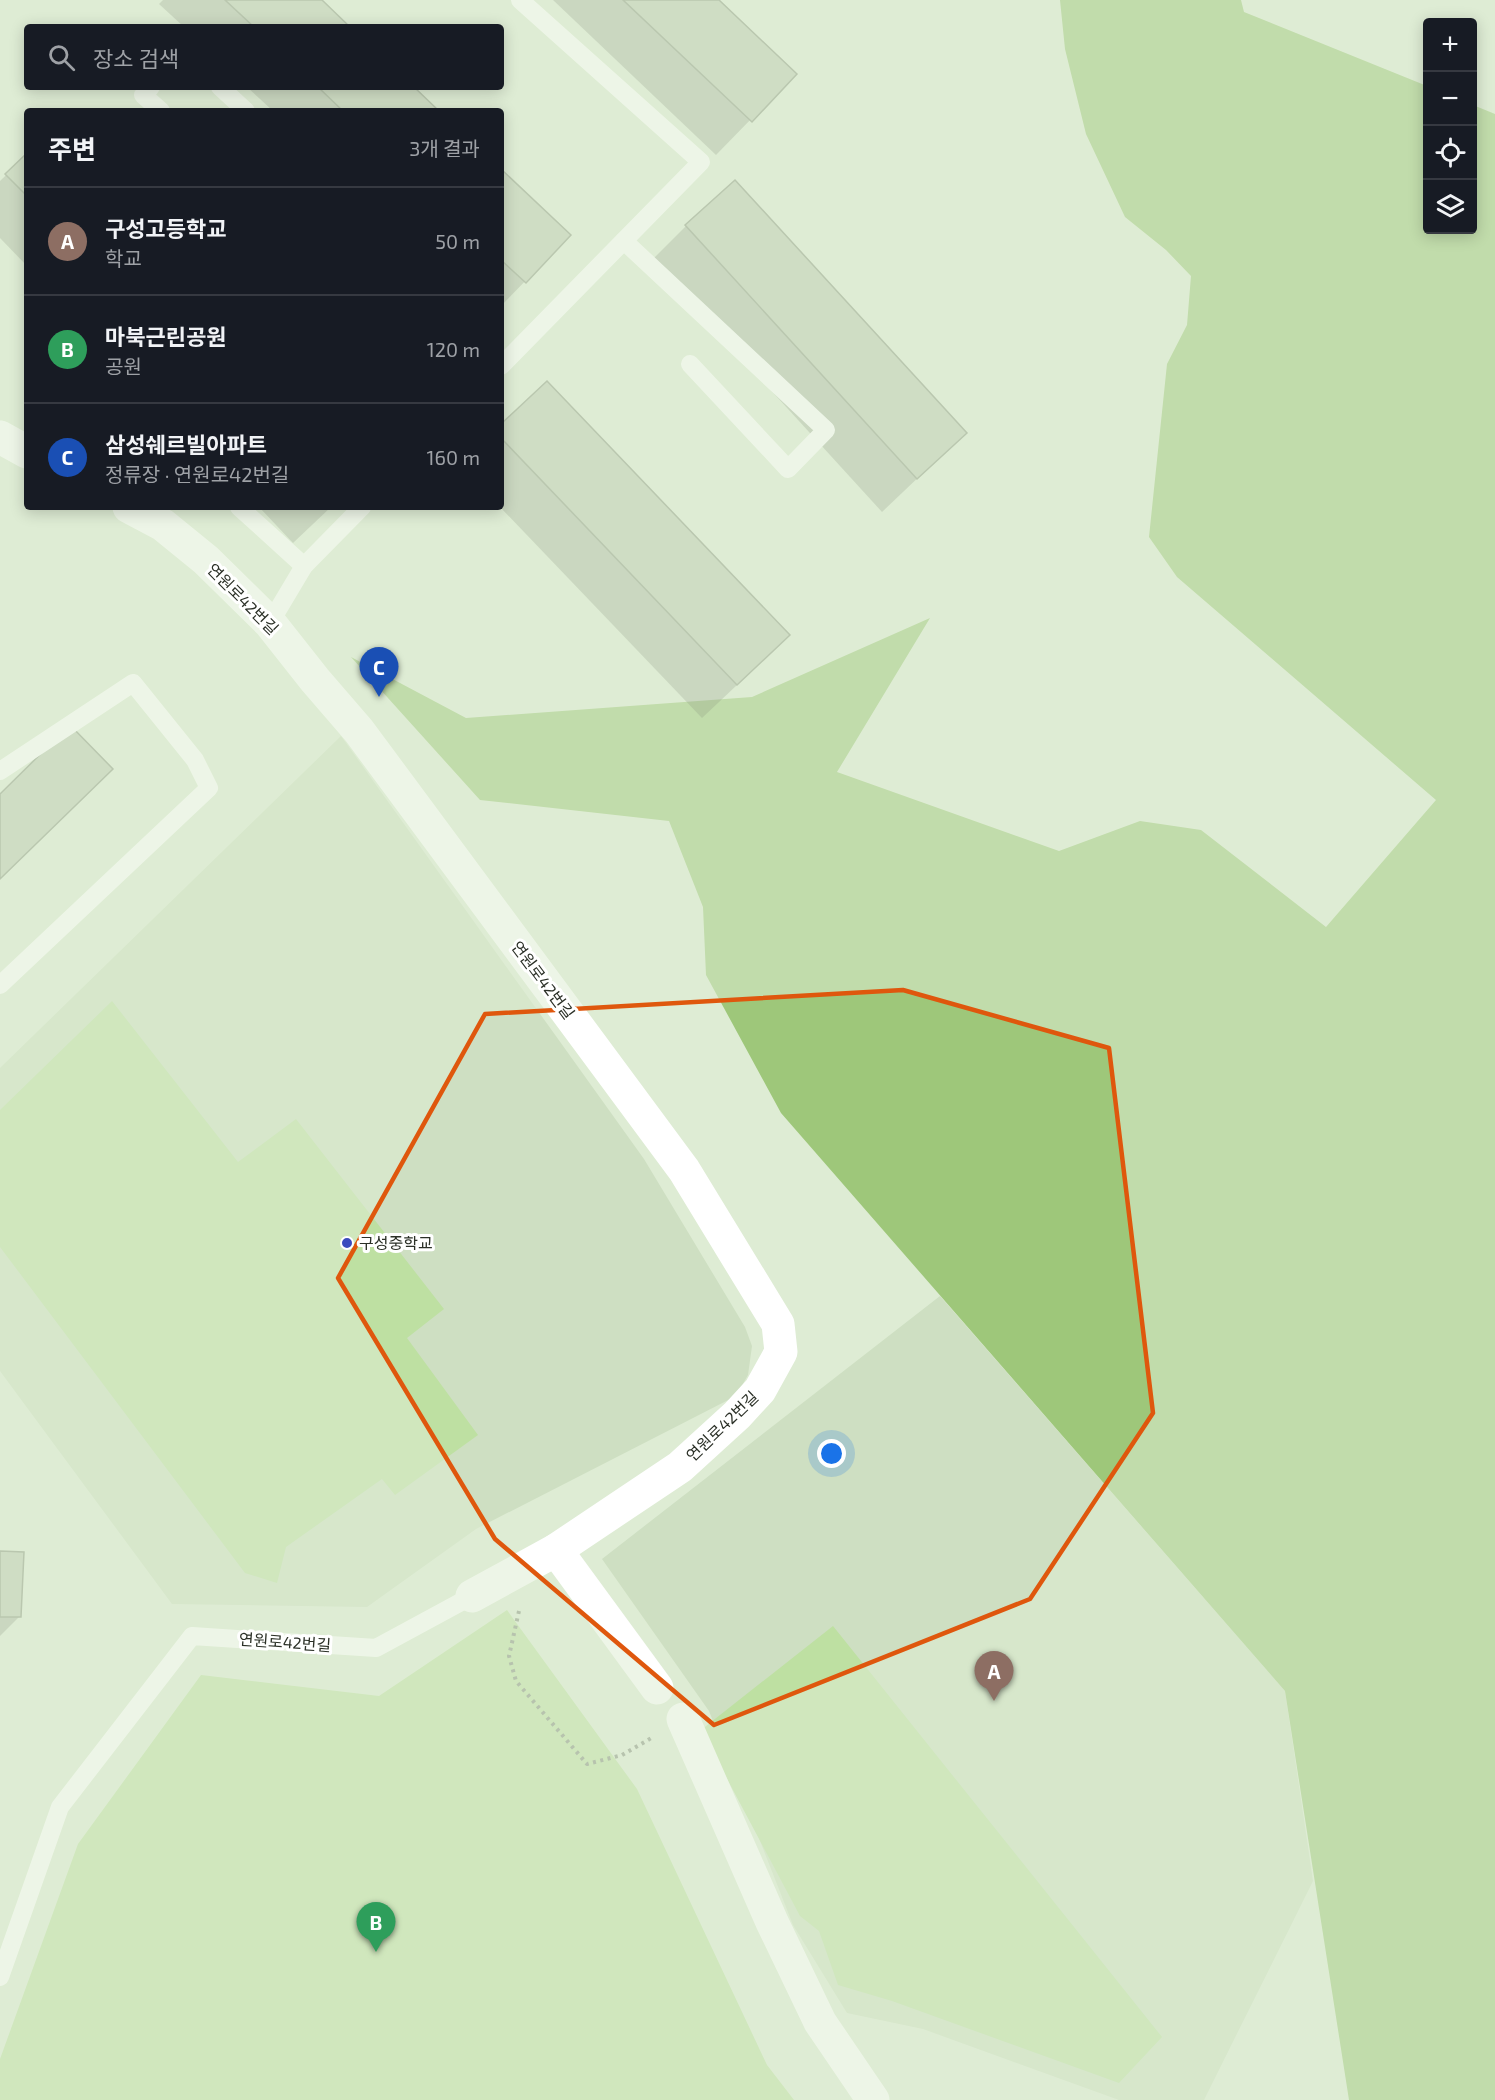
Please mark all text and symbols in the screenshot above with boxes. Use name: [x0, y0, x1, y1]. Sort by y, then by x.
map controls: [1423, 18, 1477, 234]
button: +: [1423, 18, 1477, 72]
search box: [24, 24, 504, 90]
icon: search: [45, 41, 78, 74]
text: 장소 검색: [93, 45, 179, 71]
button: −: [1423, 72, 1477, 126]
button: locate: [1423, 126, 1477, 180]
text: 주변: [48, 133, 96, 164]
text: 3개 결과: [409, 136, 480, 160]
button: layers: [1423, 180, 1477, 234]
text: 구성고등학교: [105, 215, 226, 241]
text: A: [61, 229, 74, 253]
text: 50 m: [435, 229, 480, 253]
text: 학교: [105, 246, 142, 270]
text: 마북근린공원: [105, 323, 226, 349]
text: B: [61, 337, 74, 361]
text: 120 m: [427, 337, 480, 361]
text: 공원: [105, 354, 142, 378]
text: 삼성쉐르빌아파트: [105, 431, 267, 457]
text: C: [62, 445, 73, 469]
text: 160 m: [427, 445, 480, 469]
text: 정류장 · 연원로42번길: [105, 462, 289, 486]
street label: 연원로42번길: [204, 559, 283, 638]
pin: C: [360, 648, 398, 697]
street label: 연원로42번길: [508, 937, 579, 1022]
place label: 구성중학교: [359, 1233, 433, 1252]
marker: 구성중학교: [340, 1236, 354, 1250]
street label: 연원로42번길: [682, 1387, 761, 1465]
your location: [817, 1439, 846, 1468]
street label: 연원로42번길: [238, 1629, 332, 1654]
pin: A: [974, 1652, 1014, 1701]
pin: B: [356, 1902, 395, 1952]

